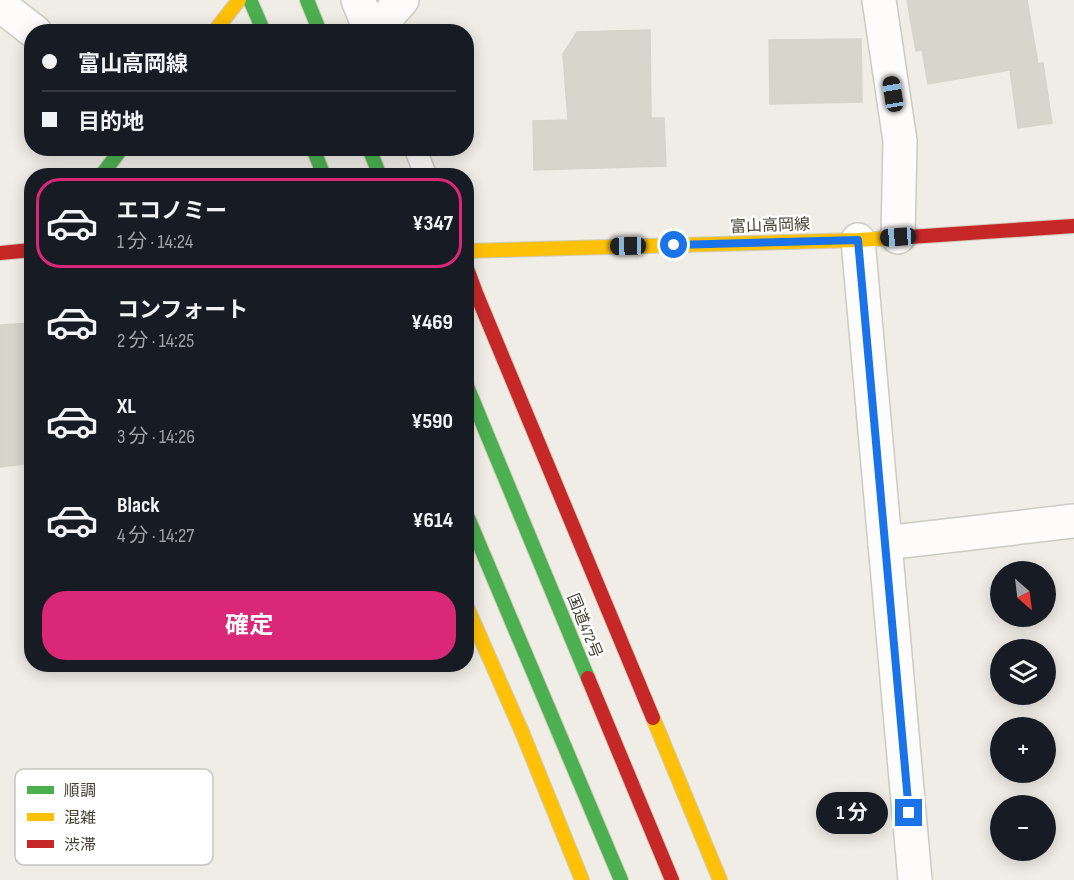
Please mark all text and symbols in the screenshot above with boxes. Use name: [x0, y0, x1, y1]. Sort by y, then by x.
text: 富山高岡線: [78, 51, 188, 78]
car: [881, 75, 905, 113]
text: 目的地: [78, 109, 144, 136]
icon: car: [45, 196, 99, 250]
text: エコノミー: [117, 198, 227, 225]
text: ¥347: [412, 210, 453, 237]
street label: 富山高岡線: [730, 215, 810, 237]
car: [879, 227, 917, 247]
text: 1 分 · 14:24: [117, 230, 193, 254]
route start: [660, 231, 687, 258]
car: [610, 237, 646, 255]
icon: car: [45, 295, 99, 349]
text: コンフォート: [117, 297, 248, 324]
text: ¥469: [411, 309, 453, 336]
text: 2 分 · 14:25: [117, 329, 194, 353]
text: XL: [117, 393, 136, 420]
icon: car: [45, 394, 99, 448]
text: ¥590: [411, 408, 453, 435]
text: 3 分 · 14:26: [117, 425, 195, 449]
text: Black: [117, 492, 159, 519]
icon: car: [45, 493, 99, 547]
text: ¥614: [412, 507, 453, 534]
text: 4 分 · 14:27: [117, 524, 194, 548]
north arrow: [990, 561, 1056, 627]
map controls: [990, 561, 1056, 861]
button: 確定: [42, 591, 456, 660]
street label: 国道472号: [563, 591, 605, 661]
button: layers: [990, 639, 1056, 705]
button: +: [990, 717, 1056, 783]
legend: [15, 769, 213, 865]
text: 順調: [64, 782, 96, 801]
callout: 1 分: [816, 792, 888, 834]
button: −: [990, 795, 1056, 861]
route end: [895, 799, 922, 826]
text: 1 分: [837, 801, 867, 825]
text: 混雑: [64, 809, 96, 828]
text: 渋滞: [64, 836, 96, 855]

